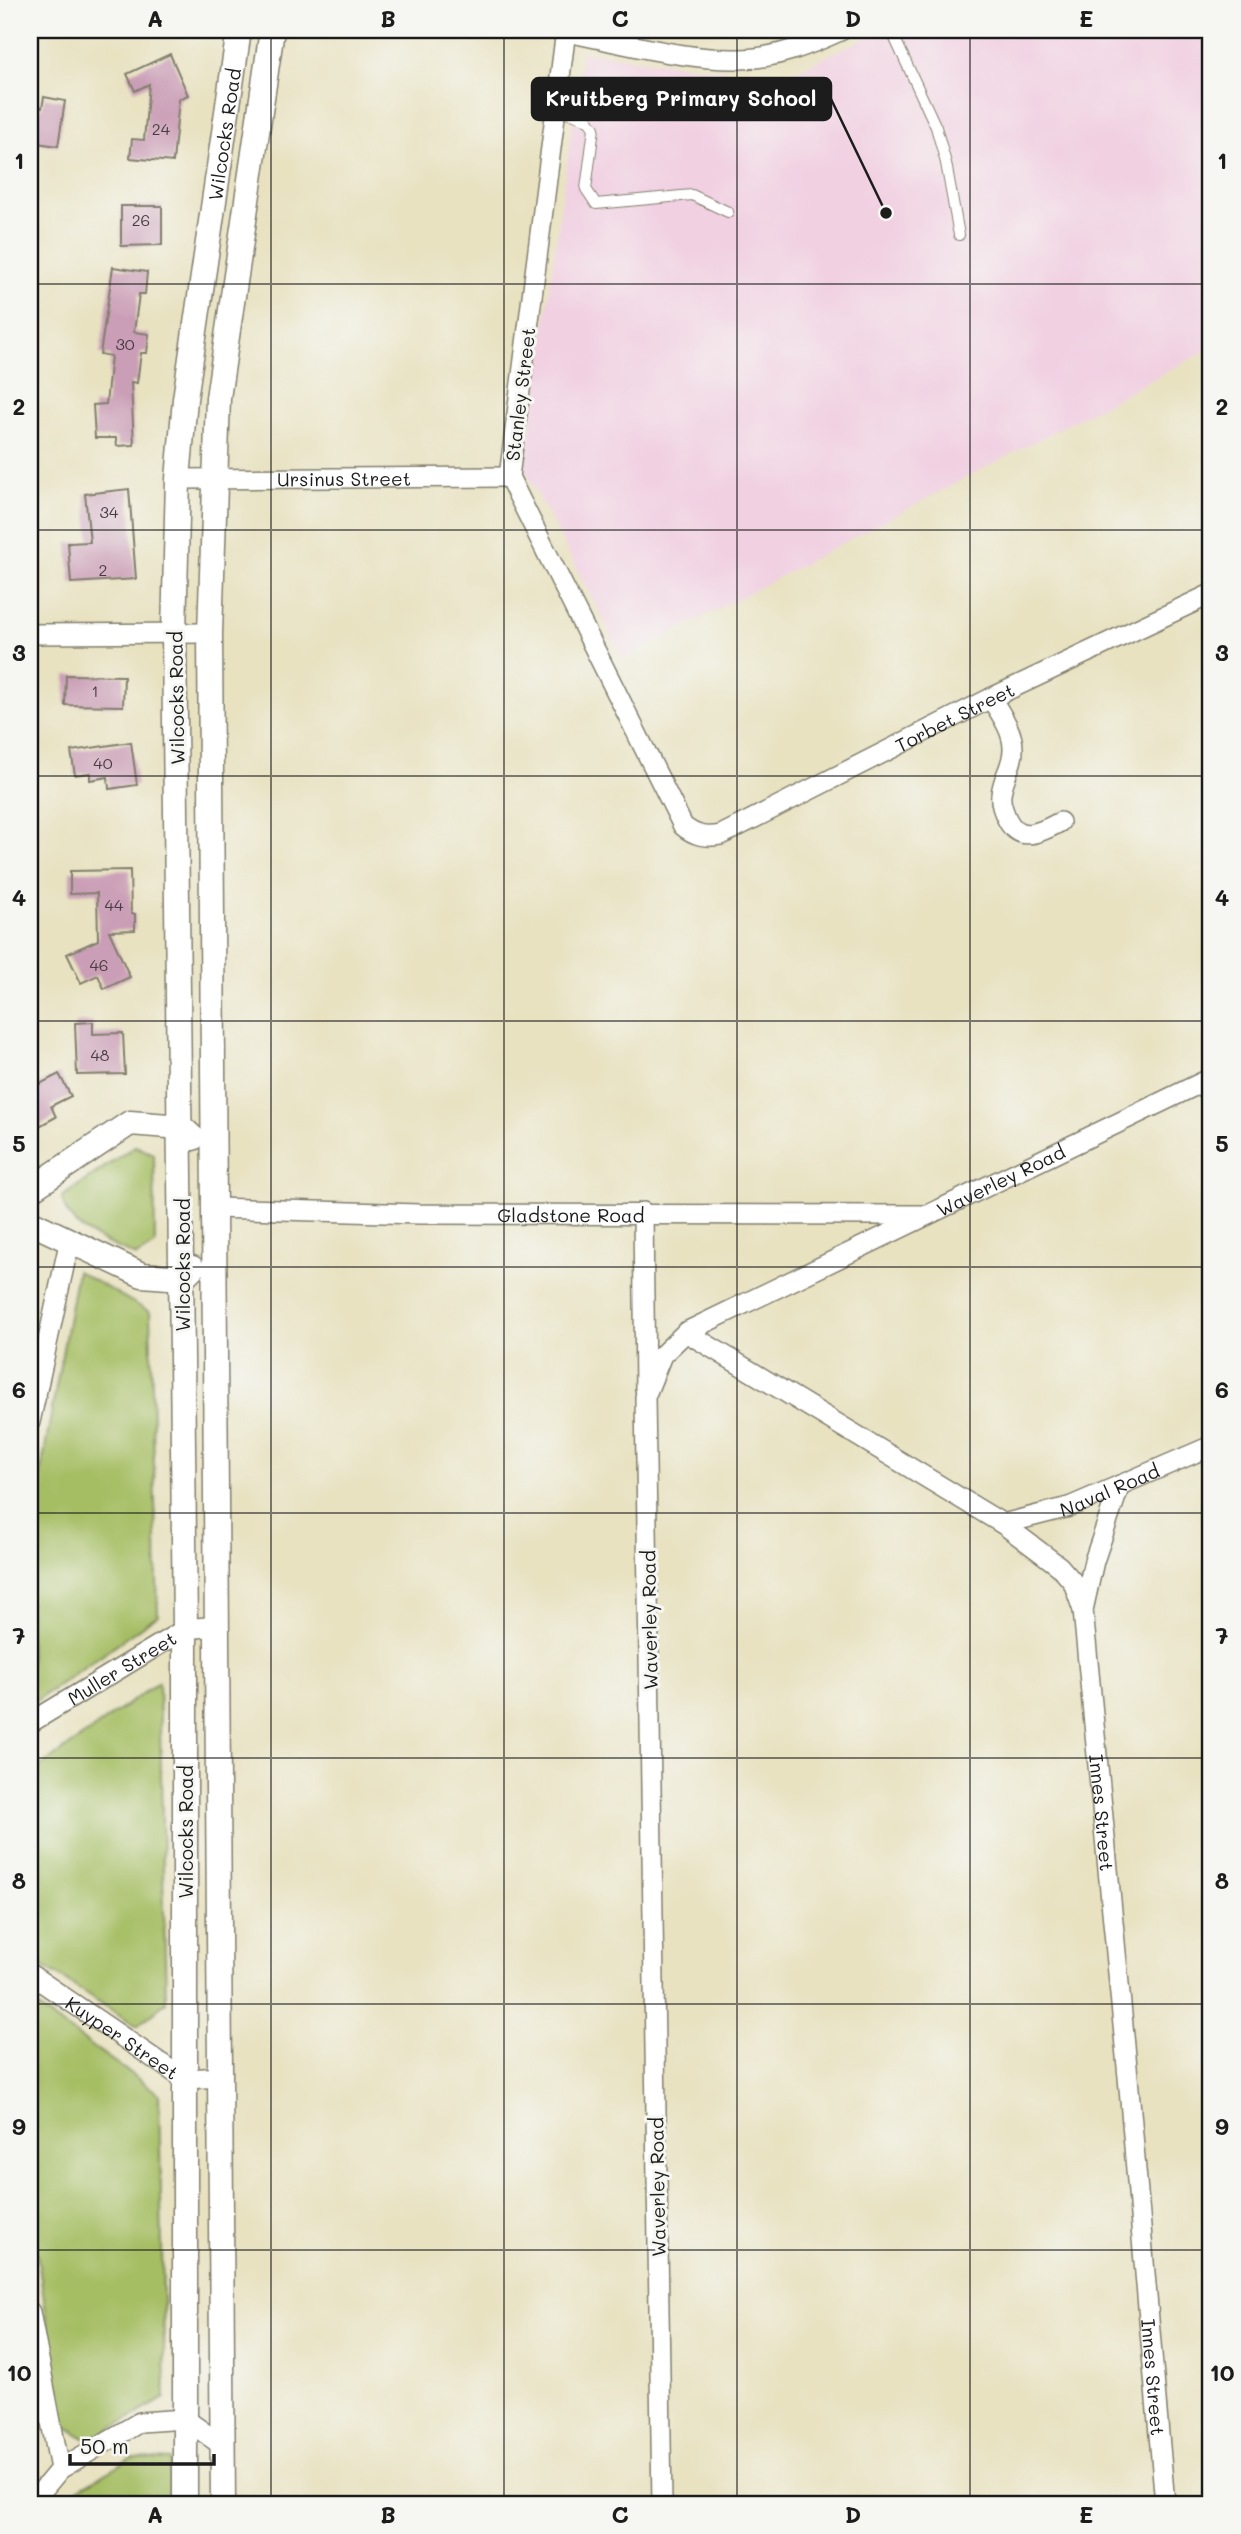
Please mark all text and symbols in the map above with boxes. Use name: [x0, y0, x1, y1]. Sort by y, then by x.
text: A: [147, 3, 163, 33]
text: B: [380, 3, 396, 33]
text: C: [611, 3, 629, 33]
text: D: [845, 3, 861, 33]
text: E: [1079, 3, 1093, 33]
street label: Wilcocks Road: [202, 66, 246, 202]
callout: Kruitberg Primary School: [532, 78, 831, 120]
text: Kruitberg Primary School: [545, 84, 817, 112]
house number: 24: [152, 118, 171, 139]
text: 1: [14, 145, 24, 175]
text: 1: [1217, 145, 1227, 175]
house number: 26: [132, 209, 150, 230]
street label: Stanley Street: [499, 326, 541, 462]
house number: 30: [115, 333, 135, 354]
text: 2: [13, 391, 25, 421]
text: 2: [1216, 391, 1228, 421]
street label: Ursinus Street: [277, 465, 411, 491]
house number: 34: [100, 501, 119, 522]
house number: 2: [99, 559, 107, 580]
street label: Wilcocks Road: [162, 631, 190, 765]
text: 3: [12, 637, 26, 667]
text: 3: [1215, 637, 1229, 667]
street label: Torbet Street: [891, 676, 1018, 757]
house number: 1: [91, 680, 99, 701]
house number: 40: [93, 752, 113, 773]
text: 4: [12, 882, 26, 912]
text: 4: [1215, 882, 1229, 912]
house number: 44: [105, 894, 124, 915]
house number: 46: [89, 954, 109, 975]
house number: 48: [90, 1044, 110, 1065]
text: 5: [12, 1128, 26, 1158]
text: 5: [1215, 1128, 1229, 1158]
street label: Waverley Road: [932, 1138, 1069, 1222]
street label: Wilcocks Road: [170, 1198, 195, 1332]
street label: Gladstone Road: [497, 1202, 645, 1227]
text: 6: [12, 1374, 26, 1404]
text: 6: [1215, 1374, 1229, 1404]
street label: Naval Road: [1057, 1457, 1163, 1521]
street label: Waverley Road: [635, 1550, 663, 1690]
text: 7: [13, 1620, 26, 1650]
text: 7: [1216, 1620, 1229, 1650]
street label: Muller Street: [62, 1625, 181, 1710]
street label: Innes Street: [1084, 1753, 1121, 1872]
street label: Wilcocks Road: [173, 1765, 198, 1899]
text: 8: [12, 1865, 26, 1895]
text: 8: [1215, 1865, 1229, 1895]
street label: Kuyper Street: [61, 1990, 184, 2084]
text: 9: [12, 2111, 26, 2141]
text: 9: [1215, 2111, 1229, 2141]
street label: Waverley Road: [643, 2117, 671, 2257]
street label: Innes Street: [1137, 2318, 1172, 2436]
text: 10: [7, 2357, 32, 2387]
text: 10: [1210, 2357, 1235, 2387]
scale bar: [70, 2422, 214, 2466]
text: 50 m: [80, 2432, 129, 2459]
text: A: [147, 2499, 163, 2529]
text: B: [380, 2499, 396, 2529]
text: C: [611, 2499, 629, 2529]
text: D: [845, 2499, 861, 2529]
text: E: [1079, 2499, 1093, 2529]

